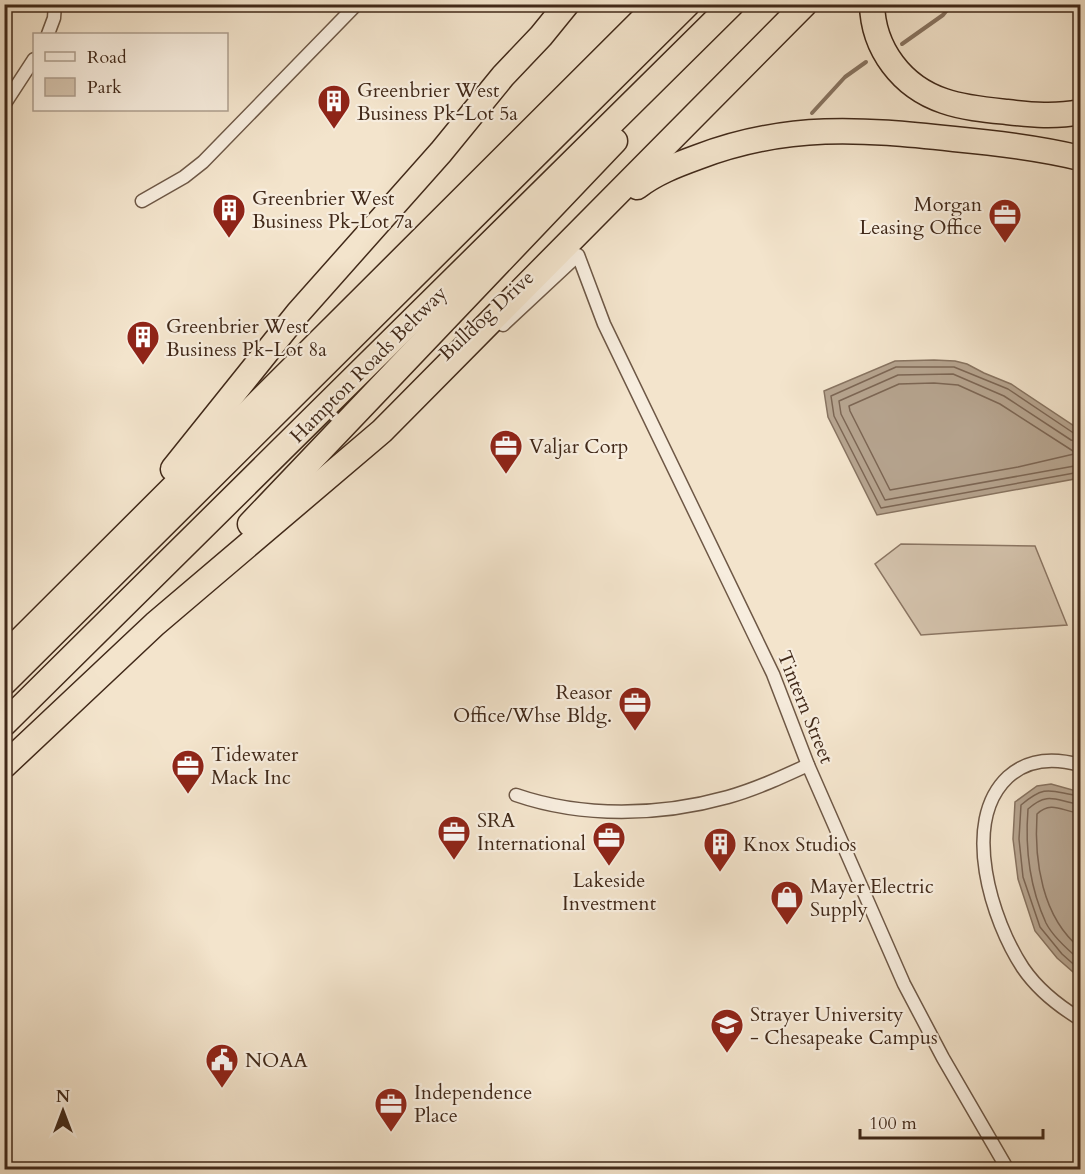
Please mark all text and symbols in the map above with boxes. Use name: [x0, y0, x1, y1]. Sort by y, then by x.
legend: [33, 33, 228, 111]
text: Road: [87, 45, 127, 70]
text: Park: [87, 75, 122, 100]
place label: Greenbrier West Business Pk-Lot 5a: [357, 77, 518, 127]
building icon: Greenbrier West Business Pk-Lot 5a: [316, 83, 352, 130]
place label: Greenbrier West Business Pk-Lot 7a: [252, 185, 413, 235]
place label: Morgan Leasing Office: [859, 191, 983, 241]
building icon: Greenbrier West Business Pk-Lot 7a: [211, 192, 247, 239]
office icon: Morgan Leasing Office: [987, 197, 1023, 244]
street label: Bulldog Drive: [433, 264, 540, 367]
street label: Hampton Roads Beltway: [284, 280, 453, 449]
place label: Greenbrier West Business Pk-Lot 8a: [166, 313, 327, 363]
building icon: Greenbrier West Business Pk-Lot 8a: [125, 319, 161, 366]
office icon: Valjar Corp: [488, 428, 524, 475]
place label: Valjar Corp: [529, 433, 628, 460]
street label: Tintern Street: [771, 647, 841, 768]
place label: Reasor Office/Whse Bldg.: [453, 679, 613, 729]
office icon: Reasor Office/Whse Bldg.: [617, 685, 653, 732]
place label: Tidewater Mack Inc: [211, 741, 299, 791]
office icon: Tidewater Mack Inc: [170, 748, 206, 795]
place label: SRA International: [477, 807, 586, 857]
office icon: SRA International: [436, 814, 472, 861]
office icon: Lakeside Investment: [591, 820, 627, 867]
building icon: Knox Studios: [702, 826, 738, 873]
place label: Knox Studios: [743, 831, 856, 858]
place label: Lakeside Investment: [562, 867, 657, 917]
place label: Mayer Electric Supply: [810, 873, 934, 923]
shop icon: Mayer Electric Supply: [769, 879, 805, 926]
place label: Strayer University - Chesapeake Campus: [750, 1001, 938, 1051]
school or university icon: Strayer University - Chesapeake Campus: [709, 1007, 745, 1054]
public building icon: NOAA: [204, 1042, 240, 1089]
place label: NOAA: [245, 1047, 309, 1074]
place label: Independence Place: [414, 1079, 532, 1129]
north arrow: [33, 1081, 93, 1141]
text: N: [56, 1086, 70, 1108]
office icon: Independence Place: [373, 1086, 409, 1133]
scale bar: [860, 1102, 1043, 1140]
text: 100 m: [869, 1111, 917, 1136]

